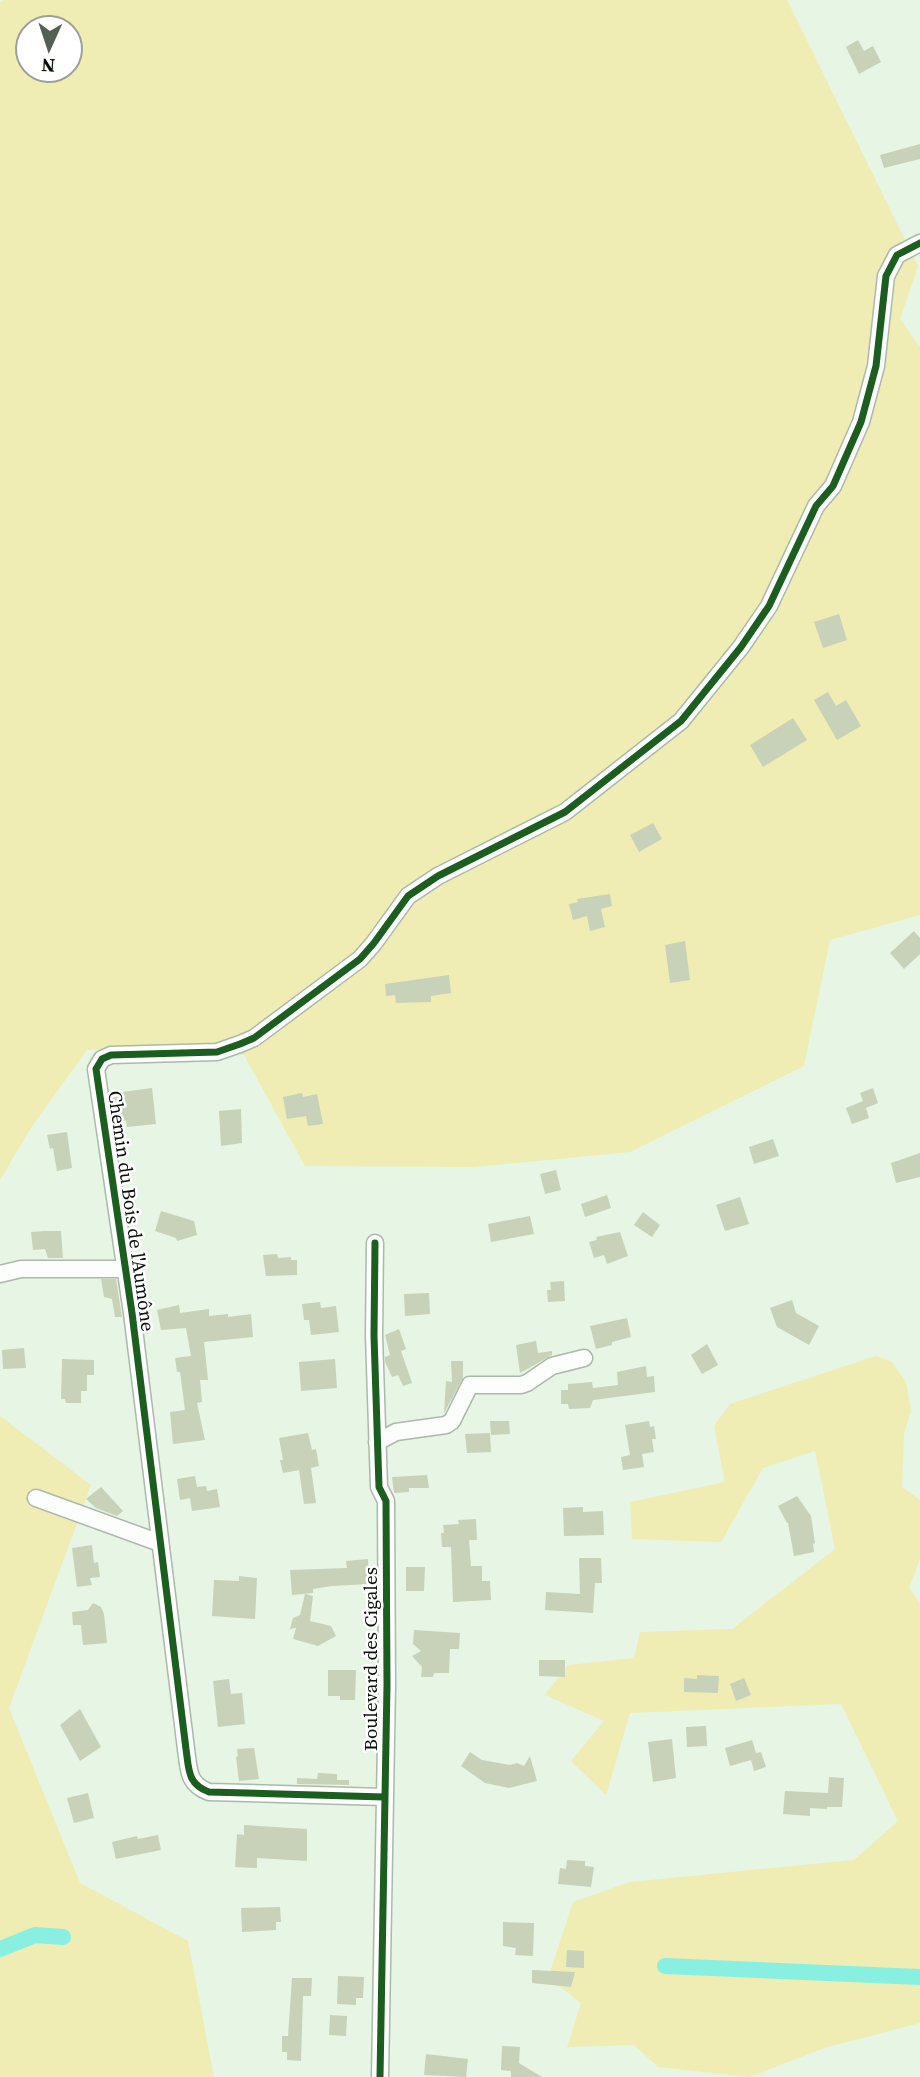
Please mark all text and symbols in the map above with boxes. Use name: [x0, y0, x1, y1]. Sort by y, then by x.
north arrow: [14, 14, 84, 84]
text: N: [40, 53, 56, 79]
street label: Chemin du Bois de l'Aumône: [102, 1089, 162, 1333]
street label: Boulevard des Cigales: [357, 1567, 383, 1751]

